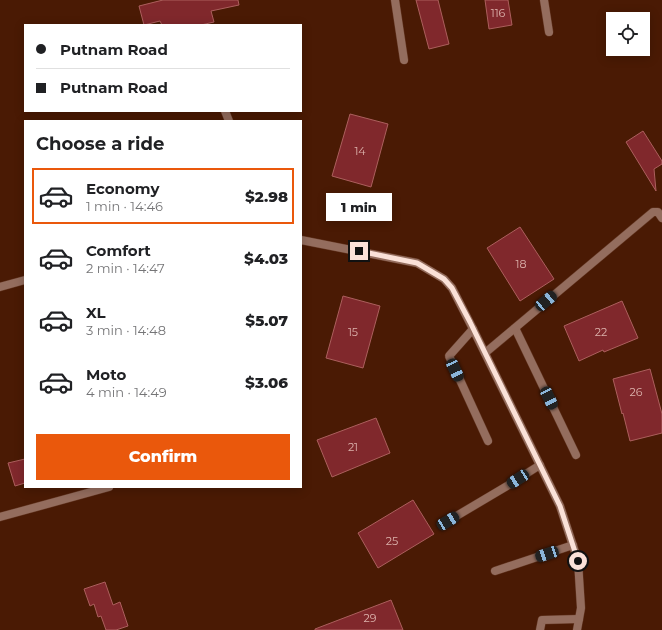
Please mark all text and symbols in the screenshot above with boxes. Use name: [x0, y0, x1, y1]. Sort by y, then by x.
house number: 116: [491, 6, 506, 20]
map controls: [606, 12, 650, 56]
button: locate: [606, 12, 650, 56]
text: Putnam Road: [60, 40, 168, 59]
text: Putnam Road: [60, 78, 168, 97]
text: Choose a ride: [36, 133, 164, 155]
house number: 14: [354, 144, 366, 158]
icon: car: [38, 178, 74, 214]
text: Economy: [86, 179, 159, 198]
text: $2.98: [245, 187, 288, 206]
callout: 1 min: [326, 193, 392, 221]
text: 1 min · 14:46: [86, 198, 163, 214]
text: 1 min: [341, 199, 377, 215]
icon: car: [38, 240, 74, 276]
text: Comfort: [86, 241, 151, 260]
route end: [350, 242, 368, 260]
text: $4.03: [244, 249, 288, 268]
house number: 18: [516, 257, 527, 271]
text: 2 min · 14:47: [86, 260, 165, 276]
car: [533, 289, 559, 313]
icon: car: [38, 302, 74, 338]
text: XL: [86, 303, 105, 322]
text: $5.07: [245, 311, 288, 330]
text: 3 min · 14:48: [86, 322, 166, 338]
house number: 15: [348, 325, 358, 339]
house number: 22: [595, 325, 607, 339]
car: [444, 357, 466, 383]
icon: car: [38, 364, 74, 400]
text: Moto: [86, 365, 126, 384]
text: $3.06: [245, 373, 288, 392]
text: 4 min · 14:49: [86, 384, 167, 400]
car: [538, 385, 560, 411]
house number: 26: [630, 385, 643, 399]
button: Confirm: [36, 434, 290, 480]
house number: 21: [348, 440, 358, 454]
car: [505, 467, 531, 491]
car: [435, 510, 461, 532]
house number: 25: [386, 534, 398, 548]
car: [534, 545, 560, 563]
route start: [569, 552, 587, 570]
house number: 29: [364, 611, 377, 625]

